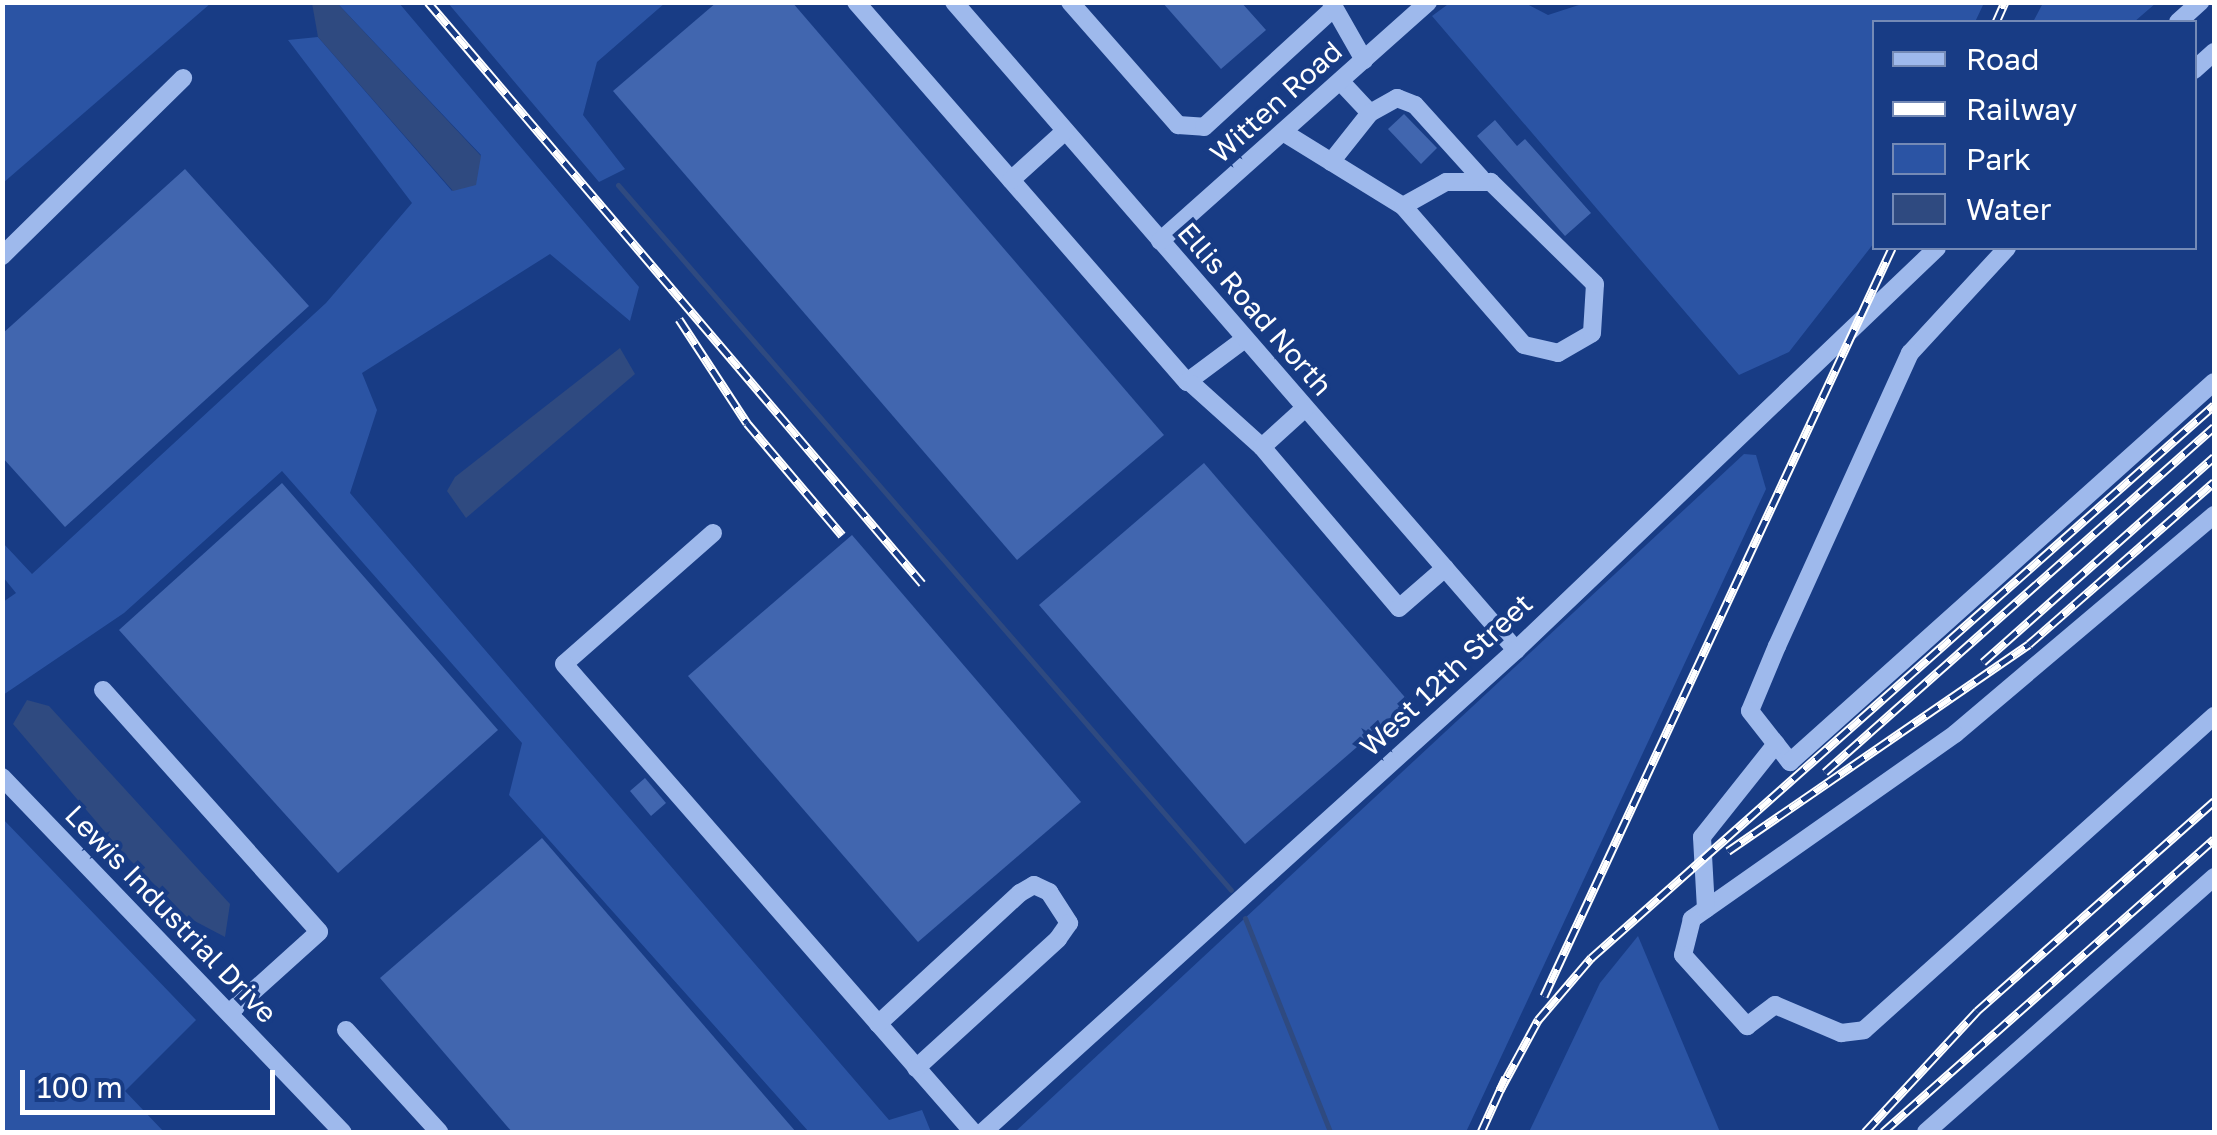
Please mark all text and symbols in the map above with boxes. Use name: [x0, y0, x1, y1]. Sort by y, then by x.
legend: [1872, 20, 2197, 250]
street label: Witten Road: [1203, 34, 1349, 170]
text: Road: [1966, 41, 2040, 77]
text: Railway: [1966, 91, 2077, 127]
text: Park: [1966, 141, 2031, 177]
text: Water: [1966, 191, 2051, 227]
street label: Ellis Road North: [1171, 216, 1339, 402]
street label: West 12th Street: [1353, 587, 1539, 763]
street label: Lewis Industrial Drive: [58, 798, 284, 1030]
scale bar: [25, 1050, 280, 1112]
text: 100 m: [37, 1069, 123, 1105]

